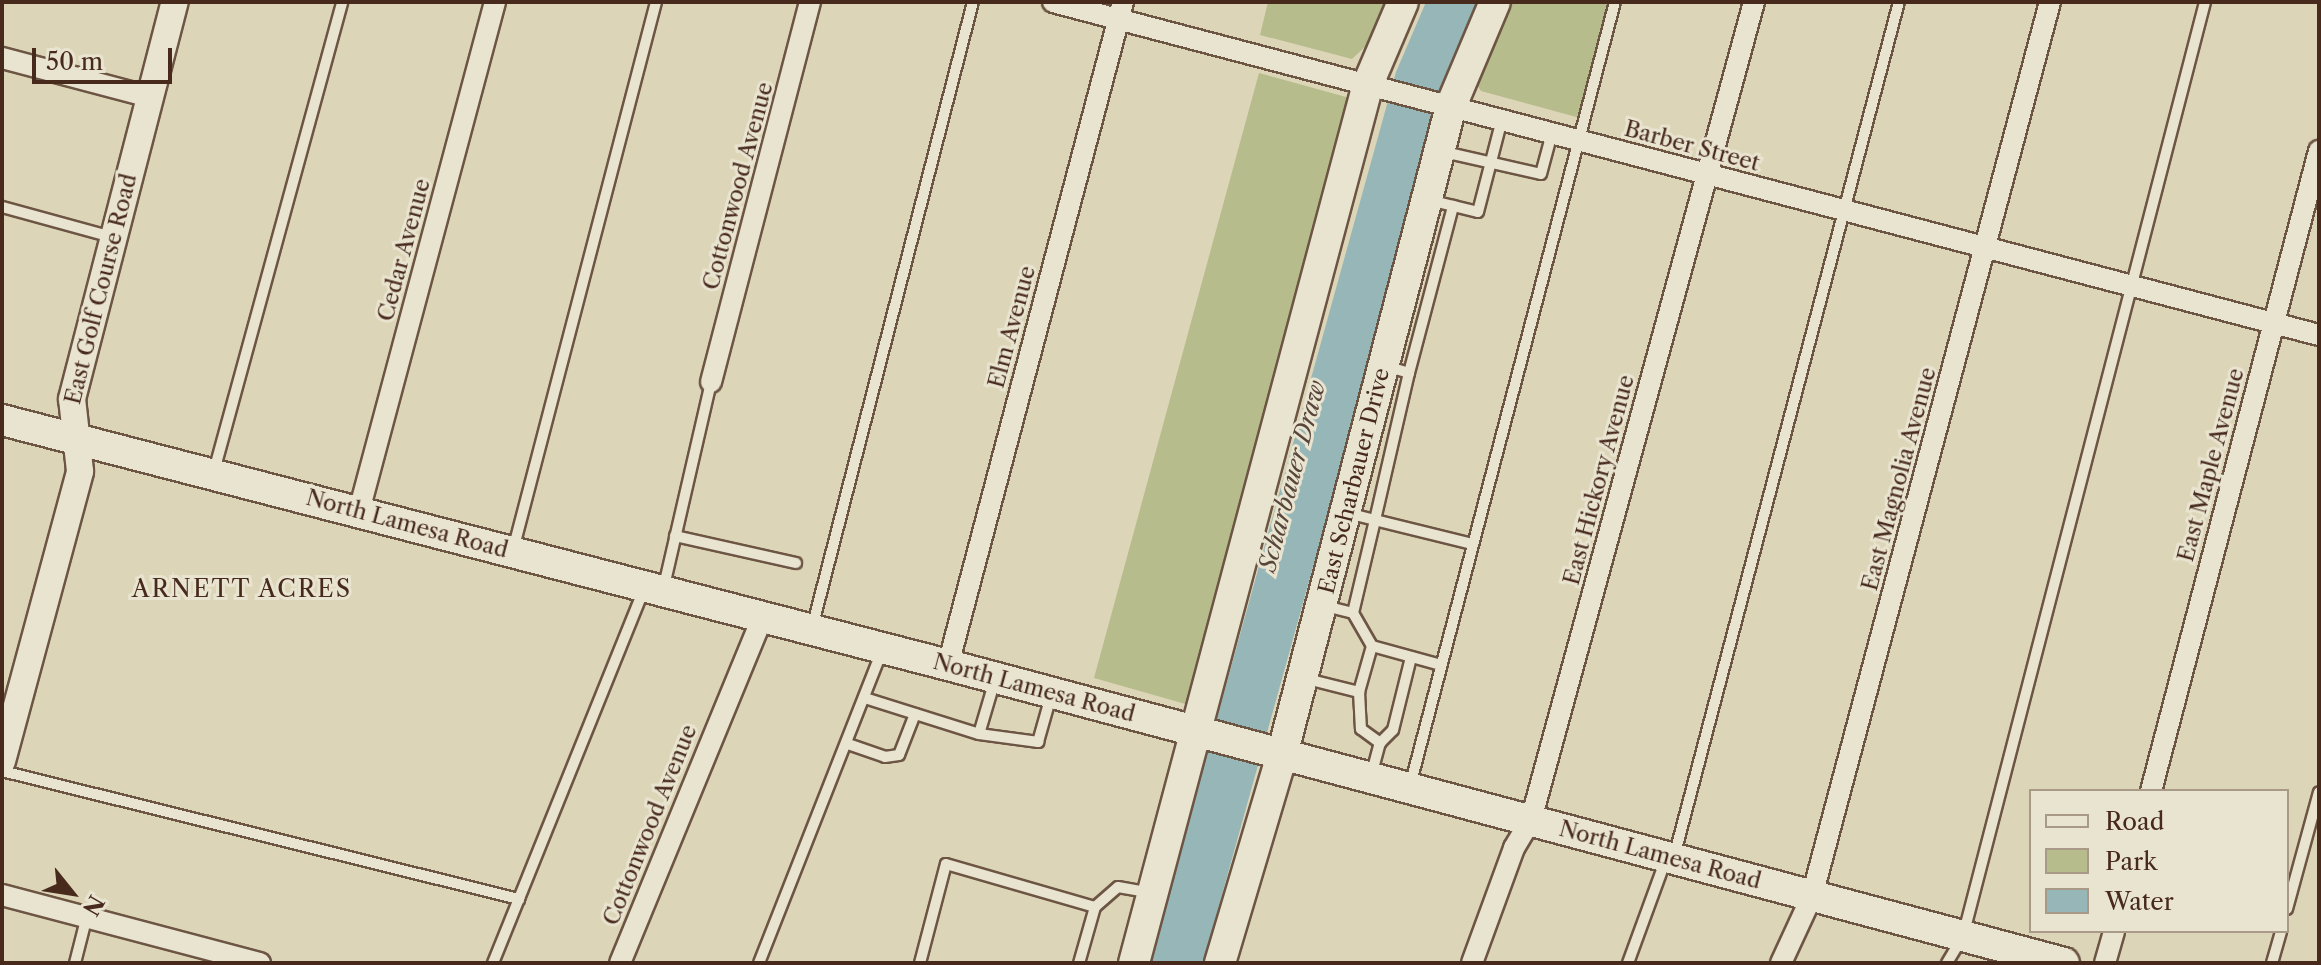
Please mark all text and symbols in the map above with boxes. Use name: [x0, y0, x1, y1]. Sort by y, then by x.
scale bar: [36, 32, 176, 82]
text: 50 m: [46, 47, 103, 76]
street label: Cottonwood Avenue: [697, 79, 779, 293]
street label: Barber Street: [1621, 115, 1763, 177]
street label: East Golf Course Road: [60, 171, 142, 407]
street label: Cedar Avenue: [372, 175, 436, 325]
street label: Elm Avenue: [983, 263, 1041, 391]
street label: East Magnolia Avenue: [1856, 364, 1942, 594]
street label: East Scharbauer Drive: [1313, 365, 1395, 597]
street label: East Maple Avenue: [2172, 365, 2250, 565]
street label: East Hickory Avenue: [1558, 371, 1640, 589]
water label: Scharbauer Draw: [1253, 377, 1331, 575]
street label: North Lamesa Road: [303, 484, 511, 564]
district label: ARNETT ACRES: [131, 575, 353, 603]
street label: North Lamesa Road: [930, 648, 1138, 728]
street label: Cottonwood Avenue: [598, 720, 702, 930]
legend: [2029, 789, 2289, 933]
text: Road: [2105, 807, 2164, 836]
street label: North Lamesa Road: [1556, 815, 1764, 895]
text: Park: [2105, 847, 2157, 876]
north arrow: [32, 853, 112, 933]
text: Water: [2105, 887, 2174, 916]
text: N: [77, 890, 110, 920]

